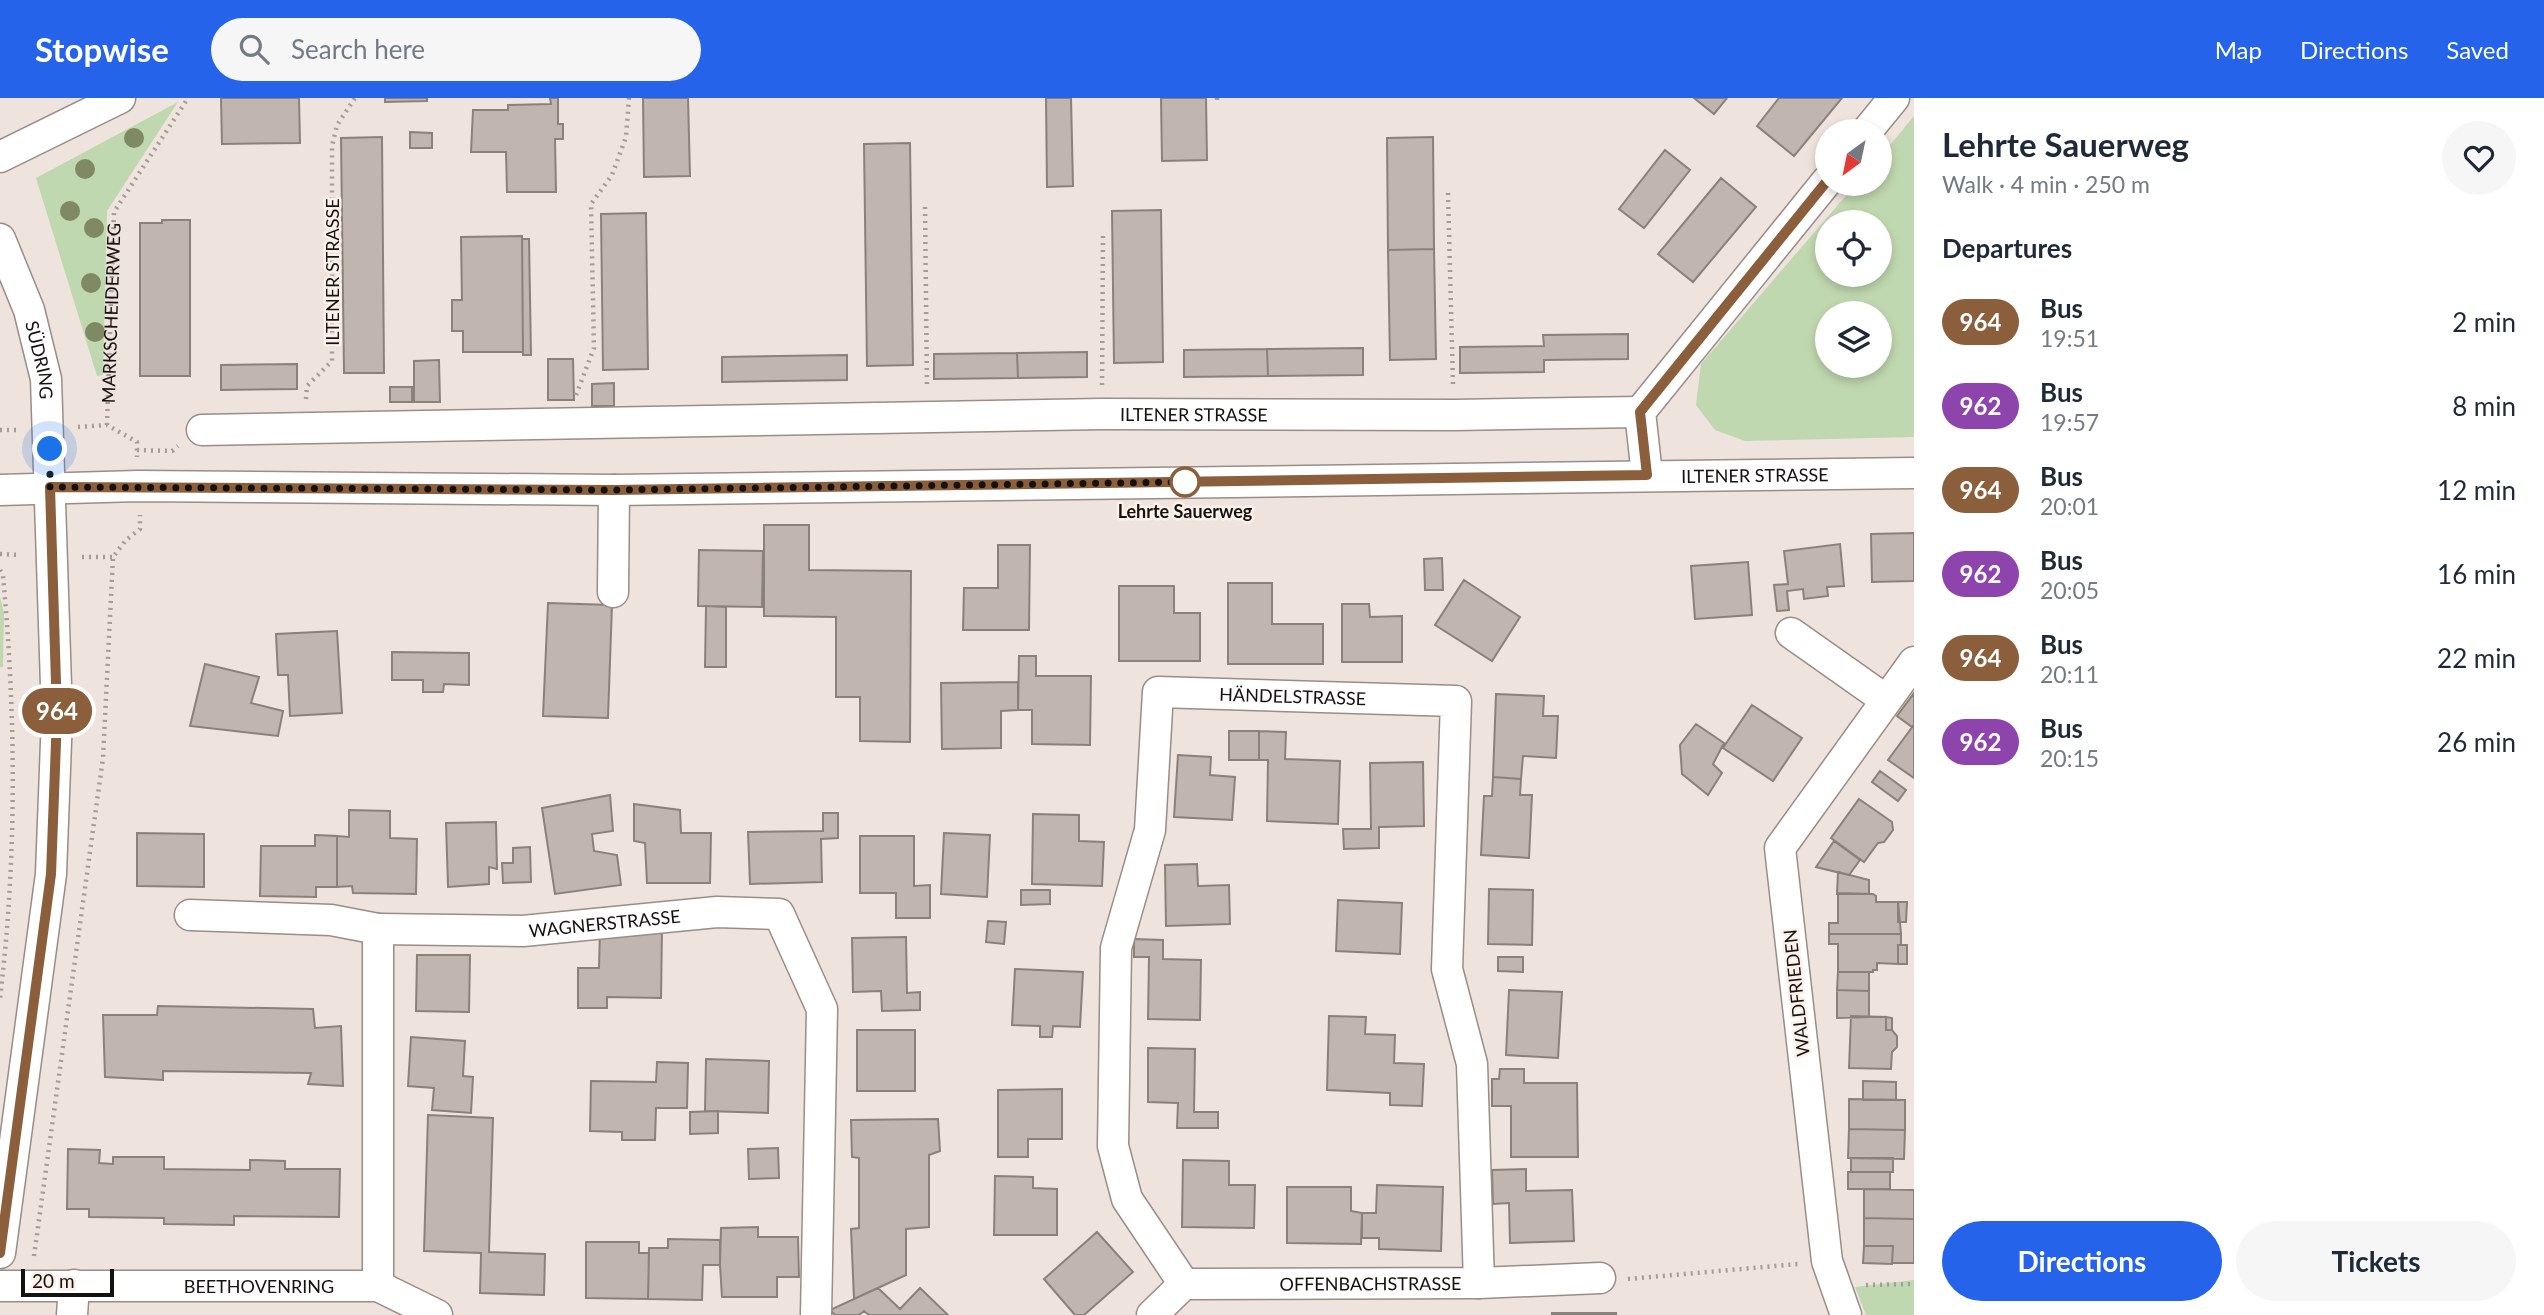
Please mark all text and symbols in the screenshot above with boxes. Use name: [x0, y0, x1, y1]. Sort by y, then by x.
search box: [211, 18, 701, 81]
text: Stopwise: [35, 29, 169, 69]
icon: search: [235, 30, 273, 68]
text: Search here: [291, 33, 425, 65]
text: Map: [2215, 35, 2262, 64]
text: Directions: [2300, 35, 2408, 64]
text: Saved: [2446, 35, 2509, 64]
north arrow: [1815, 119, 1892, 196]
map controls: [1815, 119, 1892, 378]
button: heart: [2442, 121, 2516, 195]
text: Lehrte Sauerweg: [1942, 124, 2189, 164]
text: Walk · 4 min · 250 m: [1942, 170, 2150, 198]
street label: ILTENER STRASSE: [321, 198, 343, 346]
button: locate: [1815, 210, 1892, 287]
street label: MARKSCHEIDERWEG: [97, 223, 125, 403]
text: Departures: [1942, 232, 2072, 264]
text: Bus: [2040, 292, 2083, 324]
button: layers: [1815, 301, 1892, 378]
text: 2 min: [2452, 306, 2516, 338]
text: 964: [1960, 307, 2001, 336]
street label: SÜDRING: [21, 318, 58, 400]
text: 19:51: [2040, 324, 2099, 352]
text: Bus: [2040, 376, 2083, 408]
text: 8 min: [2452, 390, 2516, 422]
text: 962: [1960, 391, 2001, 420]
street label: ILTENER STRASSE: [1120, 403, 1268, 425]
text: 19:57: [2040, 408, 2099, 436]
your location: [32, 431, 67, 466]
text: Bus: [2040, 460, 2083, 492]
street label: ILTENER STRASSE: [1681, 463, 1829, 487]
marker: Lehrte Sauerweg: [1170, 467, 1200, 497]
text: 12 min: [2437, 474, 2516, 506]
text: 964: [1960, 475, 2001, 504]
text: 20:01: [2040, 492, 2099, 520]
place label: Lehrte Sauerweg: [1118, 500, 1253, 522]
text: Bus: [2040, 544, 2083, 576]
text: 16 min: [2437, 558, 2516, 590]
text: 962: [1960, 559, 2001, 588]
text: 20:05: [2040, 576, 2099, 604]
text: Bus: [2040, 628, 2083, 660]
text: 22 min: [2437, 642, 2516, 674]
text: 964: [1960, 643, 2001, 672]
text: 20:11: [2040, 660, 2099, 688]
street label: HÄNDELSTRASSE: [1219, 683, 1366, 709]
line badge: 964: [17, 688, 97, 734]
text: 964: [36, 696, 78, 725]
text: Bus: [2040, 712, 2083, 744]
text: 26 min: [2437, 726, 2516, 758]
text: 962: [1960, 727, 2001, 756]
text: 20:15: [2040, 744, 2099, 772]
street label: WAGNERSTRASSE: [528, 905, 681, 941]
street label: WALDFRIEDEN: [1778, 928, 1814, 1058]
button: Directions: [1942, 1221, 2222, 1301]
button: Tickets: [2236, 1221, 2516, 1301]
scale bar: [21, 1266, 114, 1298]
text: 20 m: [32, 1269, 75, 1292]
street label: OFFENBACHSTRASSE: [1279, 1272, 1461, 1295]
street label: BEETHOVENRING: [184, 1275, 334, 1297]

